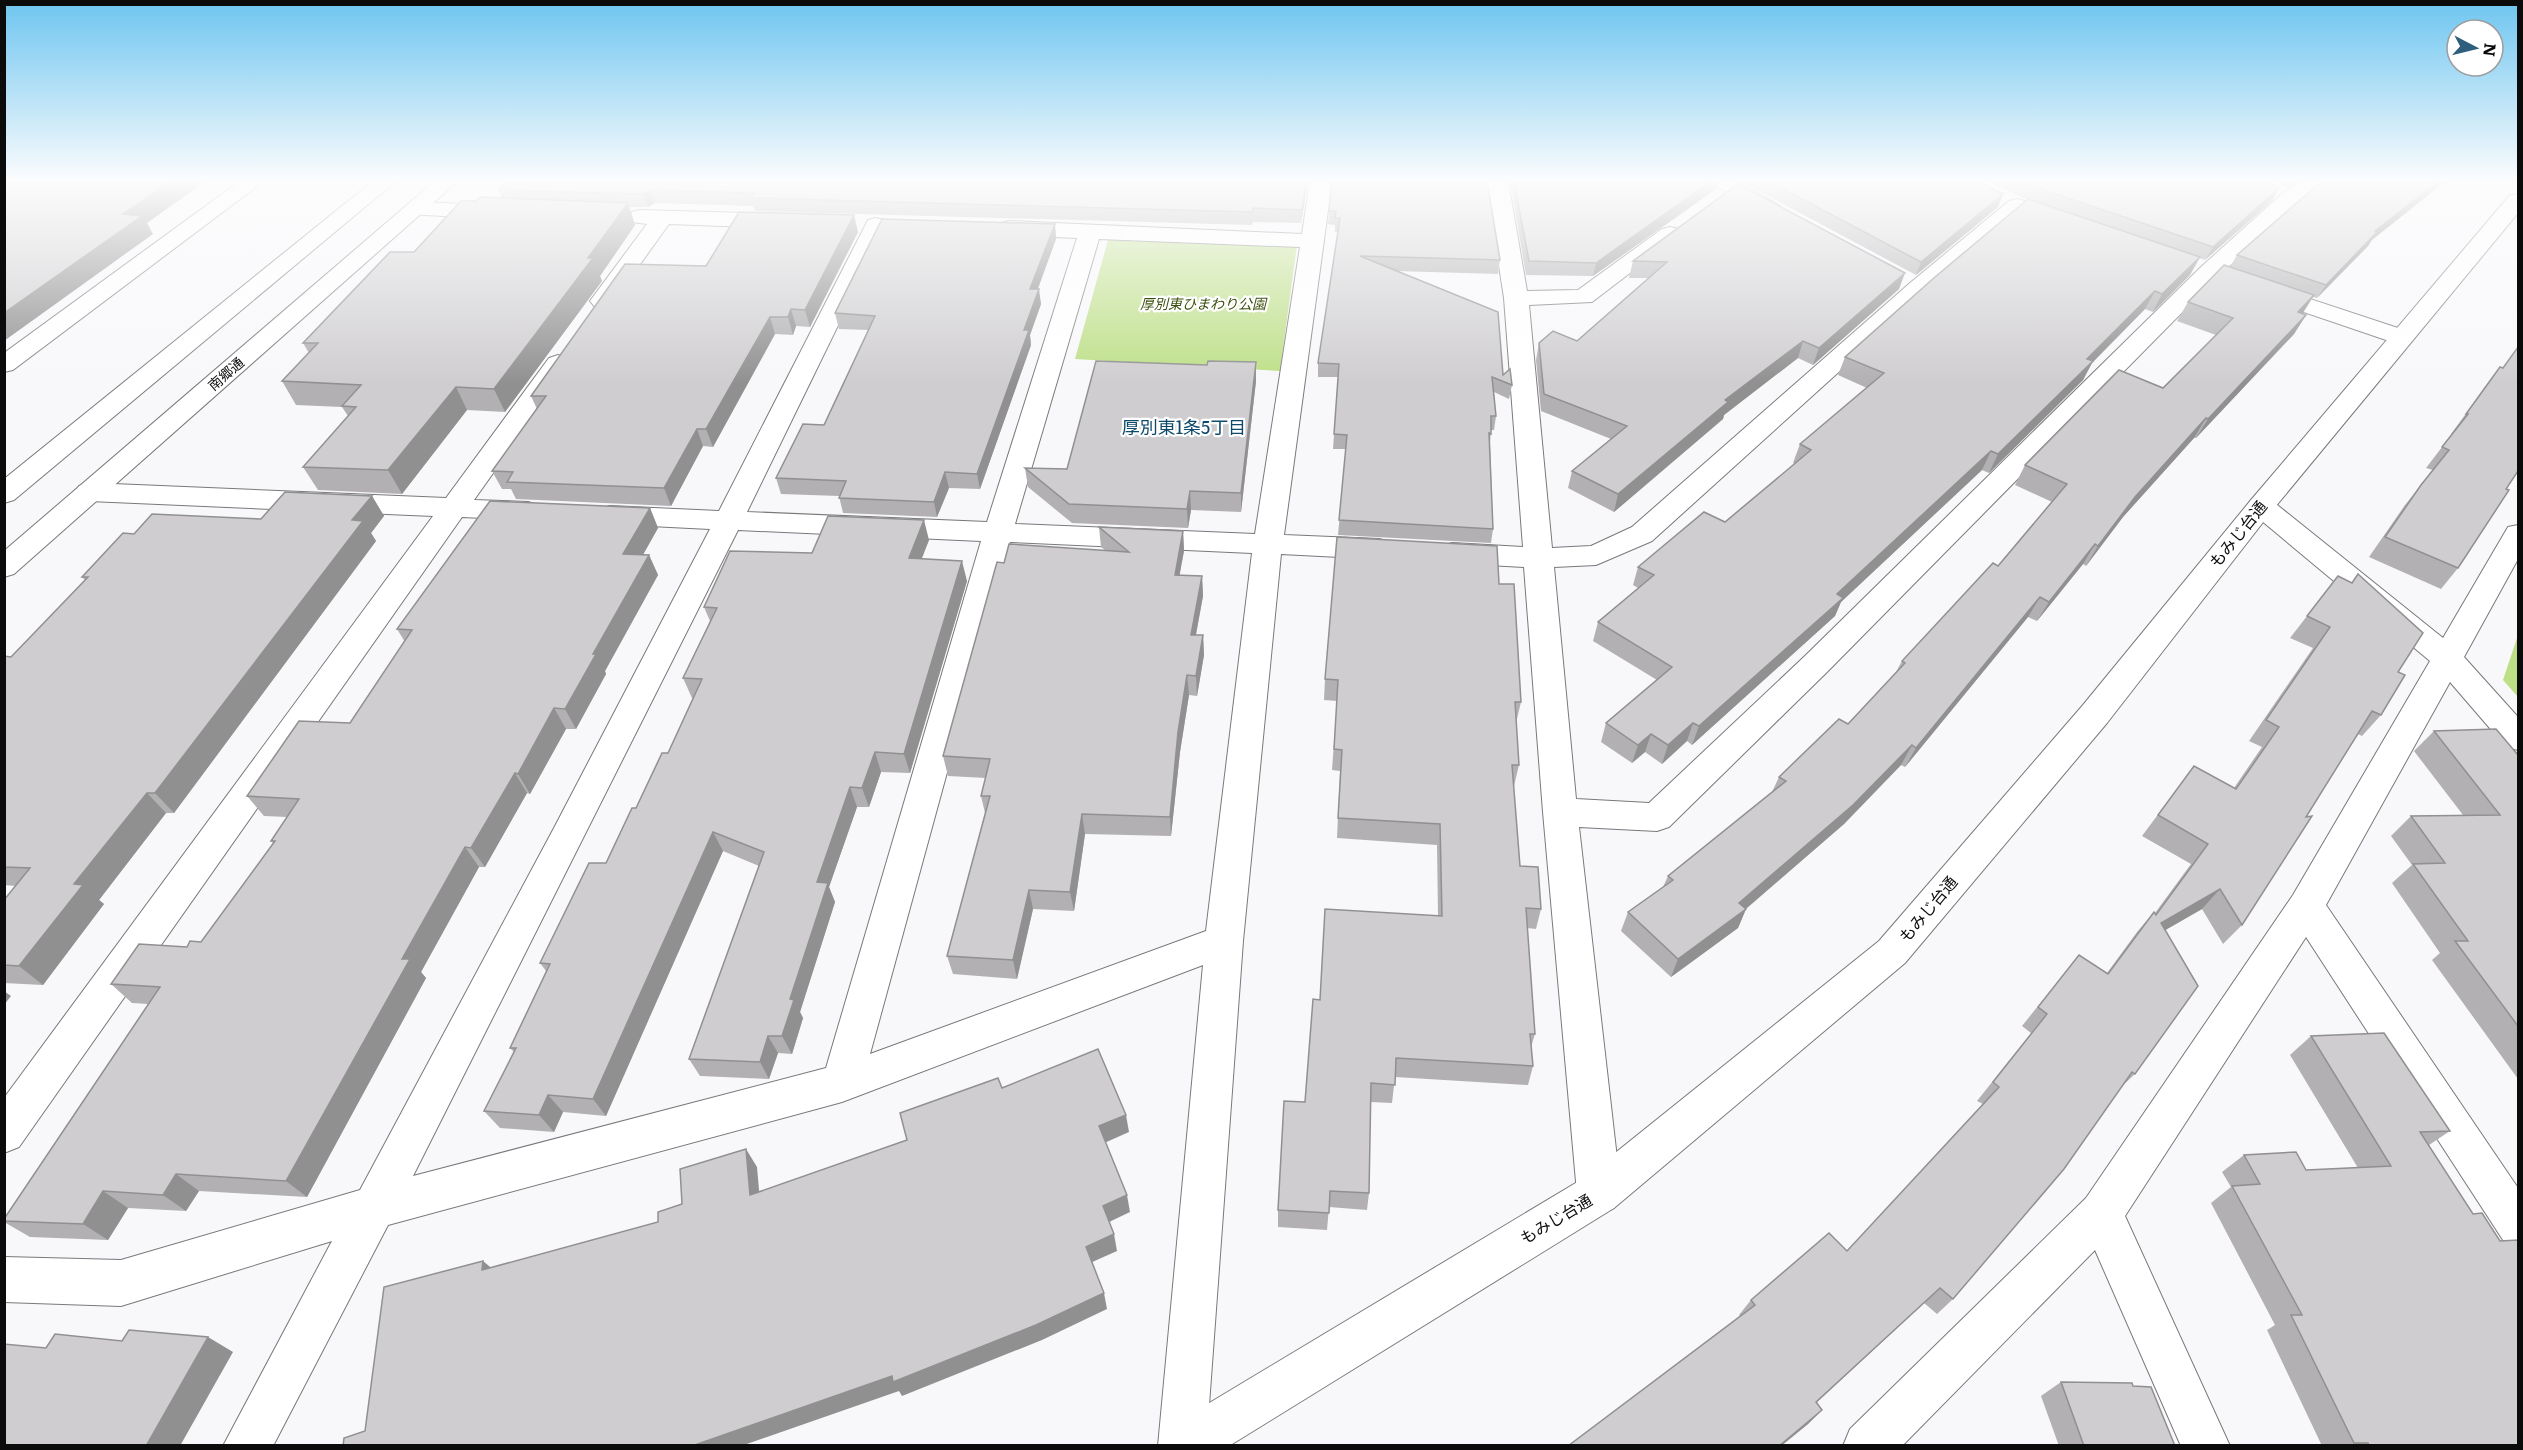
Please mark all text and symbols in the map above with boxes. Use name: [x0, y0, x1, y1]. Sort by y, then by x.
north arrow: [2445, 18, 2505, 78]
text: N: [2478, 42, 2504, 58]
park label: 厚別東ひまわり公園: [1140, 293, 1268, 313]
street label: 南郷通: [203, 352, 248, 395]
district label: 厚別東1条5丁目: [1122, 413, 1246, 440]
street label: もみじ台通: [2203, 495, 2272, 572]
street label: もみじ台通: [1892, 870, 1962, 947]
street label: もみじ台通: [1515, 1187, 1596, 1249]

